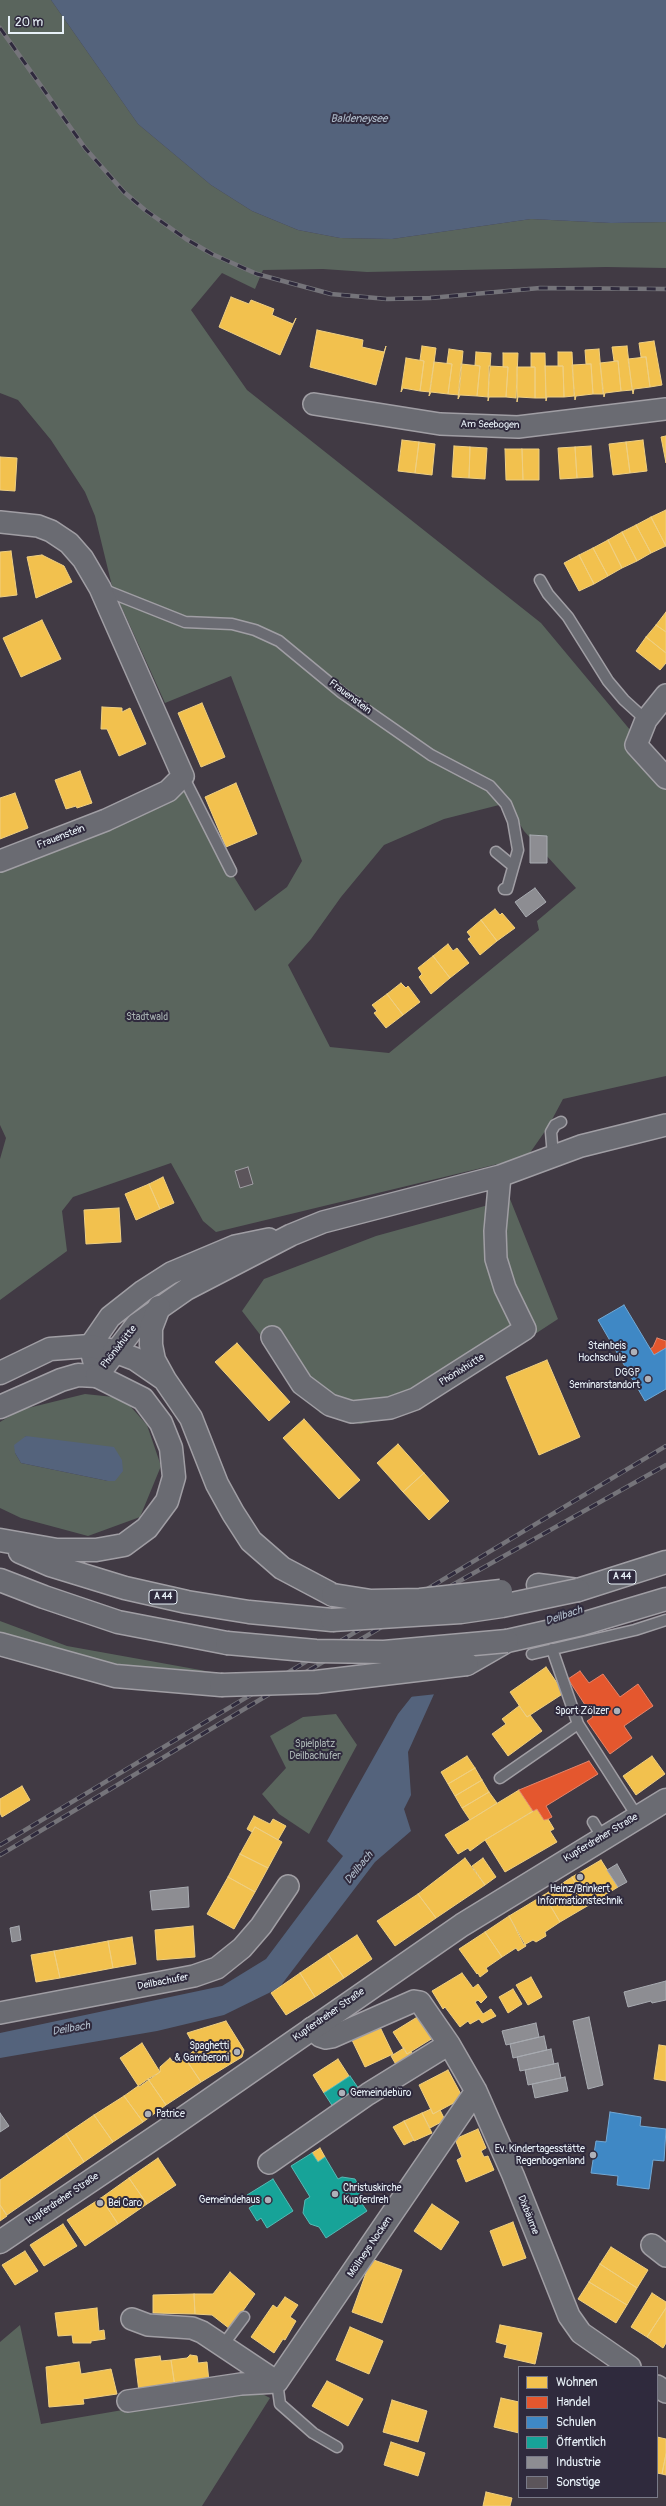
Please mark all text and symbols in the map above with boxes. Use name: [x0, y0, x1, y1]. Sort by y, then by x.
scale bar: [10, 8, 66, 34]
text: 20 m: [15, 15, 43, 30]
water label: Baldeneysee: [331, 112, 387, 126]
street label: Am Seebogen: [461, 418, 519, 432]
street label: Frauenstein: [326, 677, 374, 717]
street label: Frauenstein: [35, 822, 87, 852]
park label: Stadtwald: [126, 1011, 168, 1023]
street label: Phönixhütte: [99, 1323, 139, 1371]
place label: Steinbeis Hochschule: [578, 1340, 626, 1364]
marker: Steinbeis Hochschule: [629, 1347, 639, 1357]
street label: Phönixhütte: [437, 1351, 487, 1389]
place label: DGGP Seminarstandort: [569, 1367, 640, 1390]
marker: DGGP Seminarstandort: [643, 1374, 653, 1384]
road number: A 44: [608, 1570, 636, 1584]
road number: A 44: [149, 1590, 177, 1604]
water label: Deilbach: [544, 1604, 584, 1628]
place label: Sport Zölzer: [555, 1705, 609, 1717]
marker: Sport Zölzer: [612, 1706, 622, 1716]
park label: Spielplatz Deilbachufer: [289, 1738, 341, 1762]
street label: Kupferdreher Straße: [562, 1811, 640, 1865]
water label: Deilbach: [342, 1849, 376, 1887]
marker: Heinz/Brinkert Informationstechnik: [575, 1872, 585, 1882]
place label: Heinz/Brinkert Informationstechnik: [537, 1883, 623, 1906]
street label: Deilbachufer: [136, 1971, 190, 1993]
street label: Kupferdreher Straße: [291, 1986, 367, 2044]
water label: Deilbach: [51, 2019, 91, 2039]
place label: Spaghetti & Gamberoni: [174, 2040, 229, 2064]
marker: Spaghetti & Gamberoni: [232, 2047, 242, 2057]
place label: Gemeindebüro: [350, 2087, 411, 2099]
marker: Gemeindebüro: [337, 2088, 347, 2098]
place label: Patrice: [156, 2108, 185, 2120]
marker: Patrice: [143, 2109, 153, 2119]
place label: Ev. Kindertagesstätte Regenbogenland: [495, 2143, 585, 2166]
marker: Ev. Kindertagesstätte Regenbogenland: [588, 2150, 598, 2160]
street label: Kupferdreher Straße: [25, 2170, 101, 2228]
place label: Christuskirche Kupferdreh: [343, 2182, 401, 2206]
marker: Christuskirche Kupferdreh: [330, 2189, 340, 2199]
place label: Gemeindehaus: [199, 2194, 260, 2206]
street label: Dixbäume: [515, 2194, 541, 2236]
marker: Gemeindehaus: [263, 2195, 273, 2205]
place label: Bei Caro: [108, 2197, 142, 2209]
marker: Bei Caro: [95, 2198, 105, 2208]
street label: Möllneys Nocken: [345, 2214, 395, 2280]
legend: [518, 2366, 658, 2498]
text: Wohnen: [556, 2375, 598, 2390]
text: Handel: [556, 2395, 590, 2410]
text: Schulen: [556, 2415, 596, 2430]
text: Öffentlich: [556, 2435, 606, 2450]
text: Industrie: [556, 2455, 601, 2470]
text: Sonstige: [556, 2475, 600, 2490]

